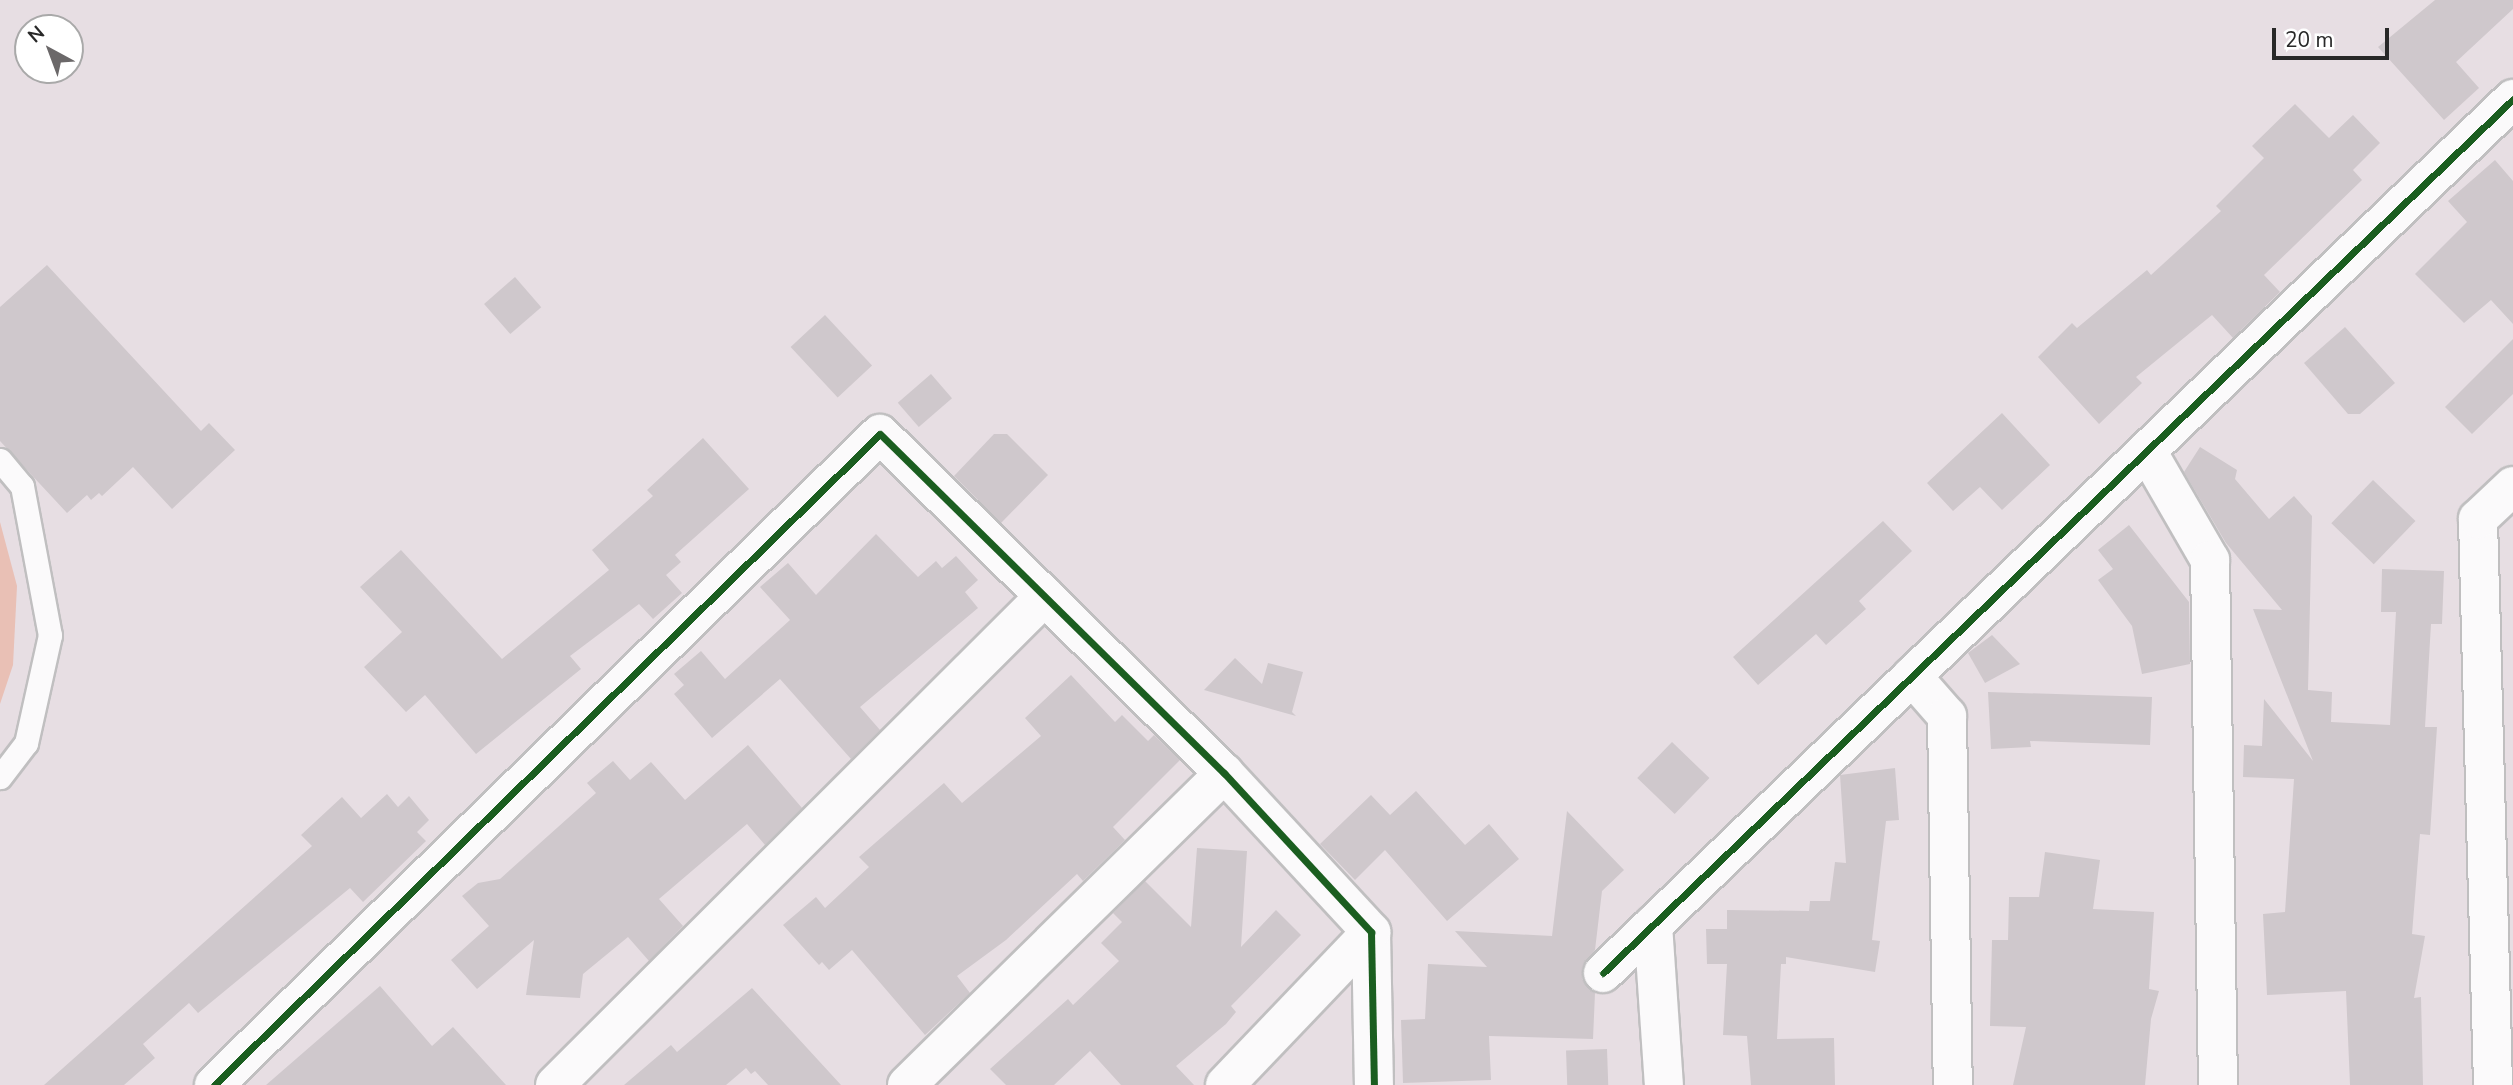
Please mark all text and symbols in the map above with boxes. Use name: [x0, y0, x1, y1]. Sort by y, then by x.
north arrow: [14, 14, 84, 84]
scale bar: [2275, 14, 2392, 58]
text: N: [23, 20, 50, 49]
text: 20 m: [2285, 26, 2334, 54]

